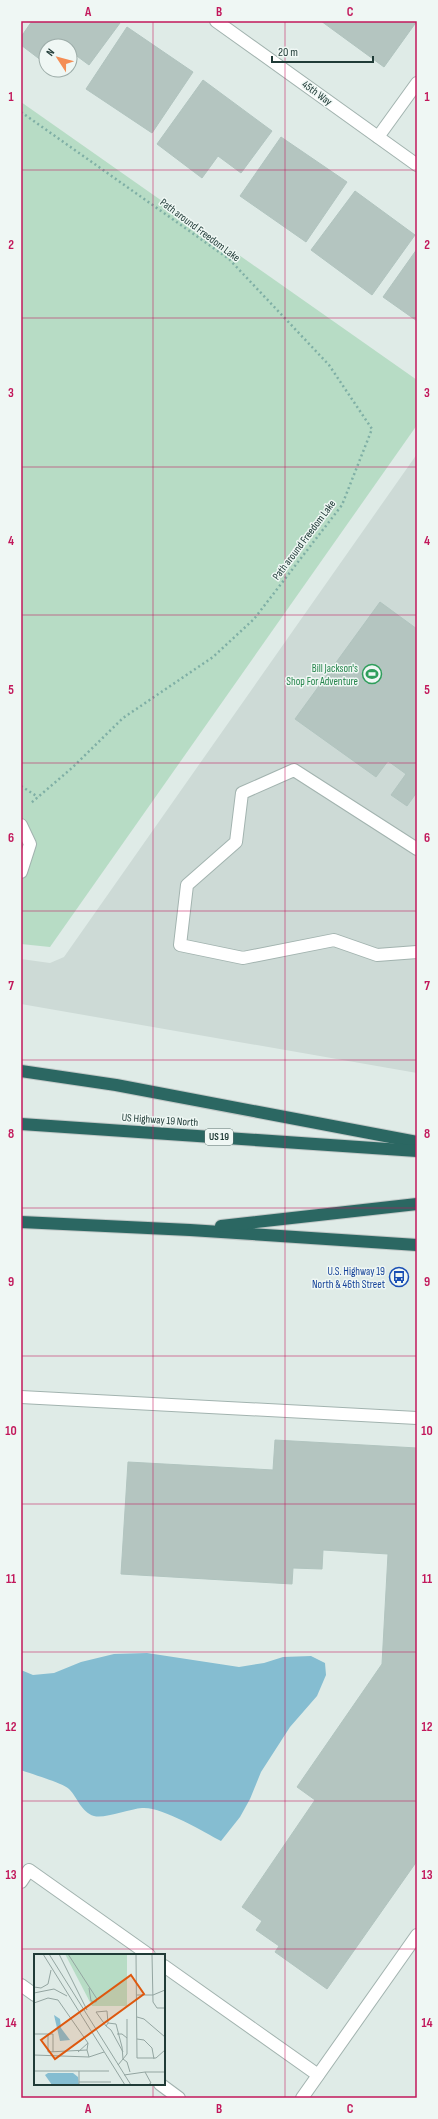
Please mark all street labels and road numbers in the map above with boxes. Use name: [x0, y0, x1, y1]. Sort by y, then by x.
street label: 45th Way: [299, 78, 335, 109]
street label: Path around Freedom Lake: [157, 196, 243, 264]
street label: Path around Freedom Lake: [270, 497, 338, 583]
street label: US Highway 19 North: [121, 1111, 199, 1129]
road number: US 19: [205, 1129, 233, 1145]

